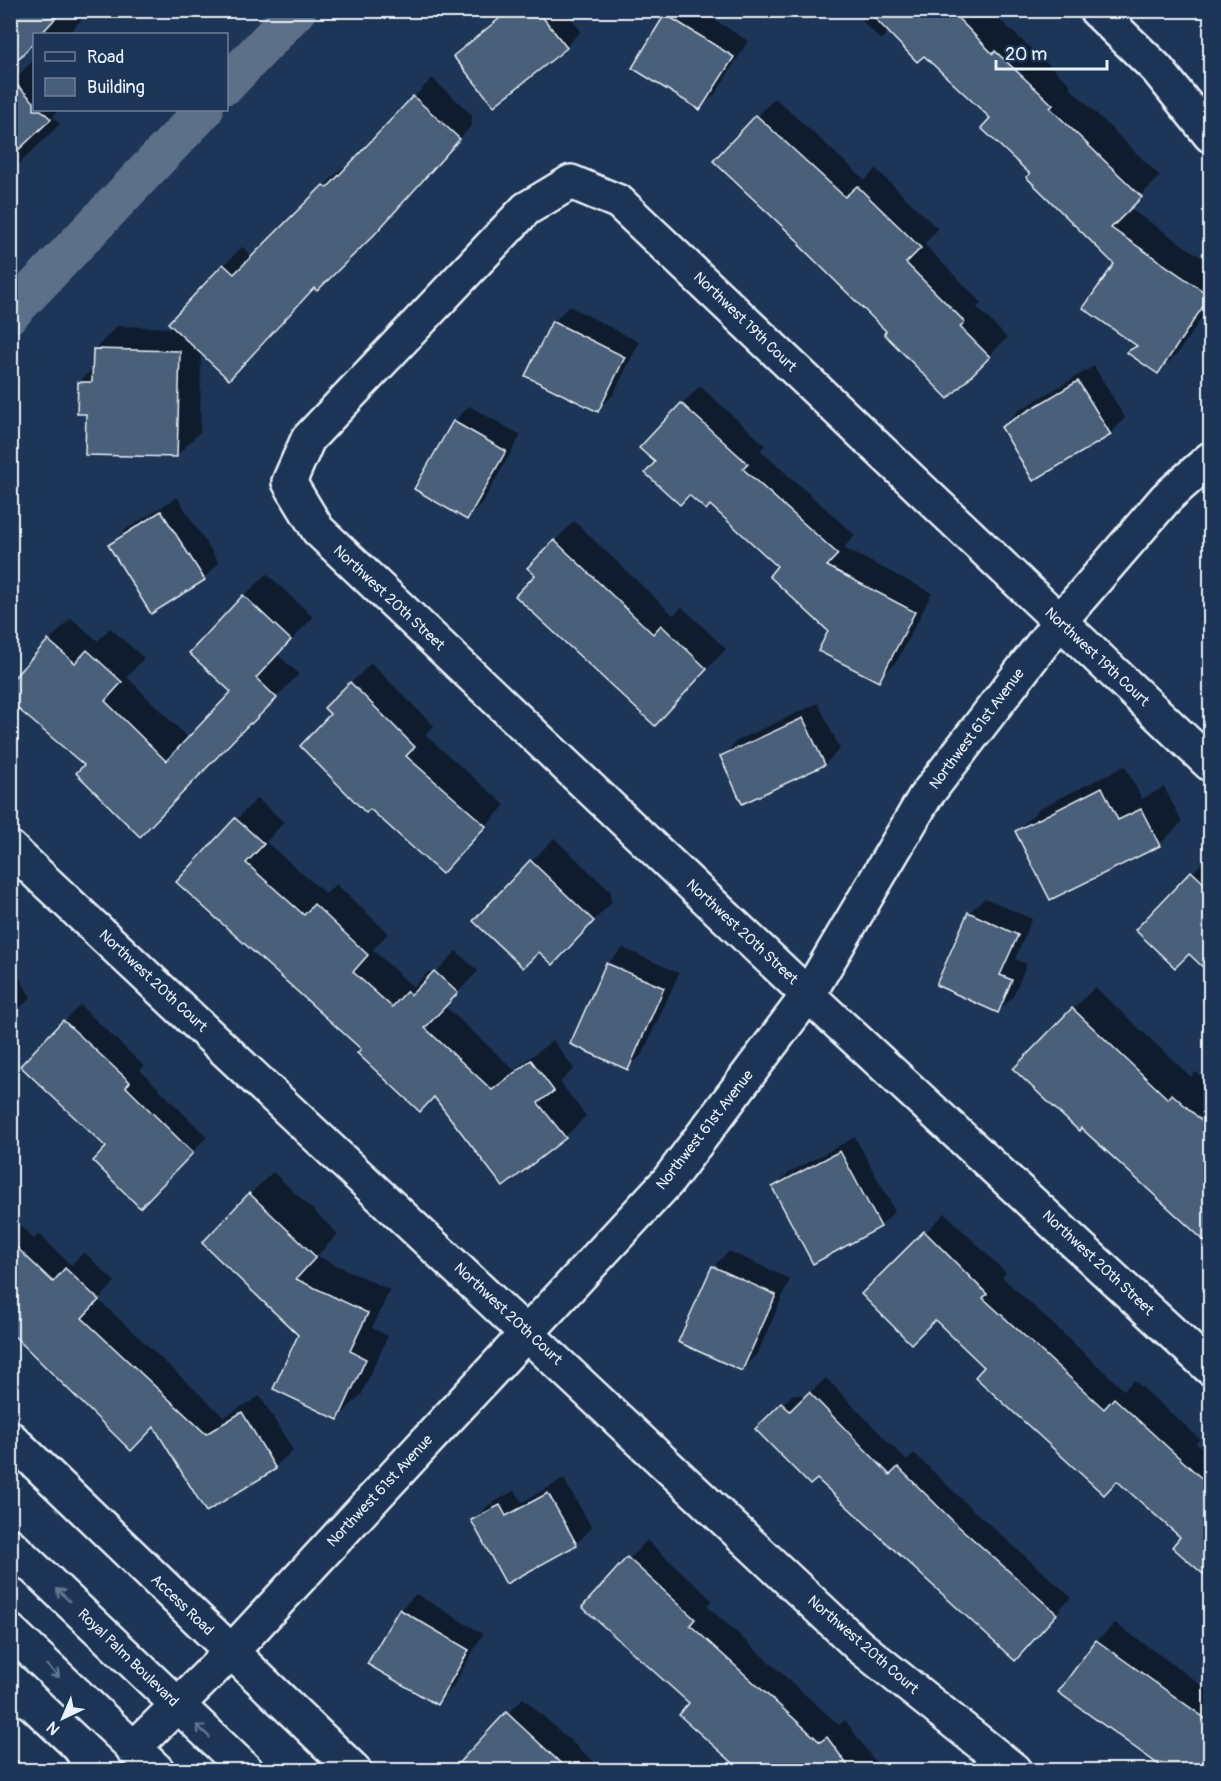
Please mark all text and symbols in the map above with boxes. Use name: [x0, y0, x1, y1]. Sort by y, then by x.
legend: [33, 33, 228, 111]
scale bar: [996, 33, 1107, 71]
text: 20 m: [1005, 43, 1047, 66]
text: Road: [87, 46, 124, 69]
text: Building: [87, 76, 145, 99]
street label: Northwest 19th Court: [689, 268, 801, 377]
street label: Northwest 20th Street: [329, 541, 449, 655]
street label: Northwest 19th Court: [1041, 604, 1154, 711]
street label: Northwest 61st Avenue: [925, 664, 1029, 793]
street label: Northwest 20th Street: [682, 875, 802, 989]
street label: Northwest 20th Court: [95, 926, 212, 1037]
street label: Northwest 61st Avenue: [652, 1066, 758, 1194]
street label: Northwest 20th Street: [1038, 1206, 1158, 1320]
street label: Northwest 20th Court: [450, 1259, 567, 1370]
street label: Northwest 61st Avenue: [323, 1430, 437, 1551]
street label: Access Road: [147, 1570, 217, 1640]
one-way arrow: [55, 1588, 70, 1603]
street label: Northwest 20th Court: [803, 1591, 923, 1699]
street label: Royal Palm Boulevard: [74, 1605, 182, 1711]
one-way arrow: [45, 1664, 60, 1679]
north arrow: [33, 1688, 93, 1748]
text: N: [42, 1717, 64, 1739]
one-way arrow: [196, 1724, 211, 1738]

